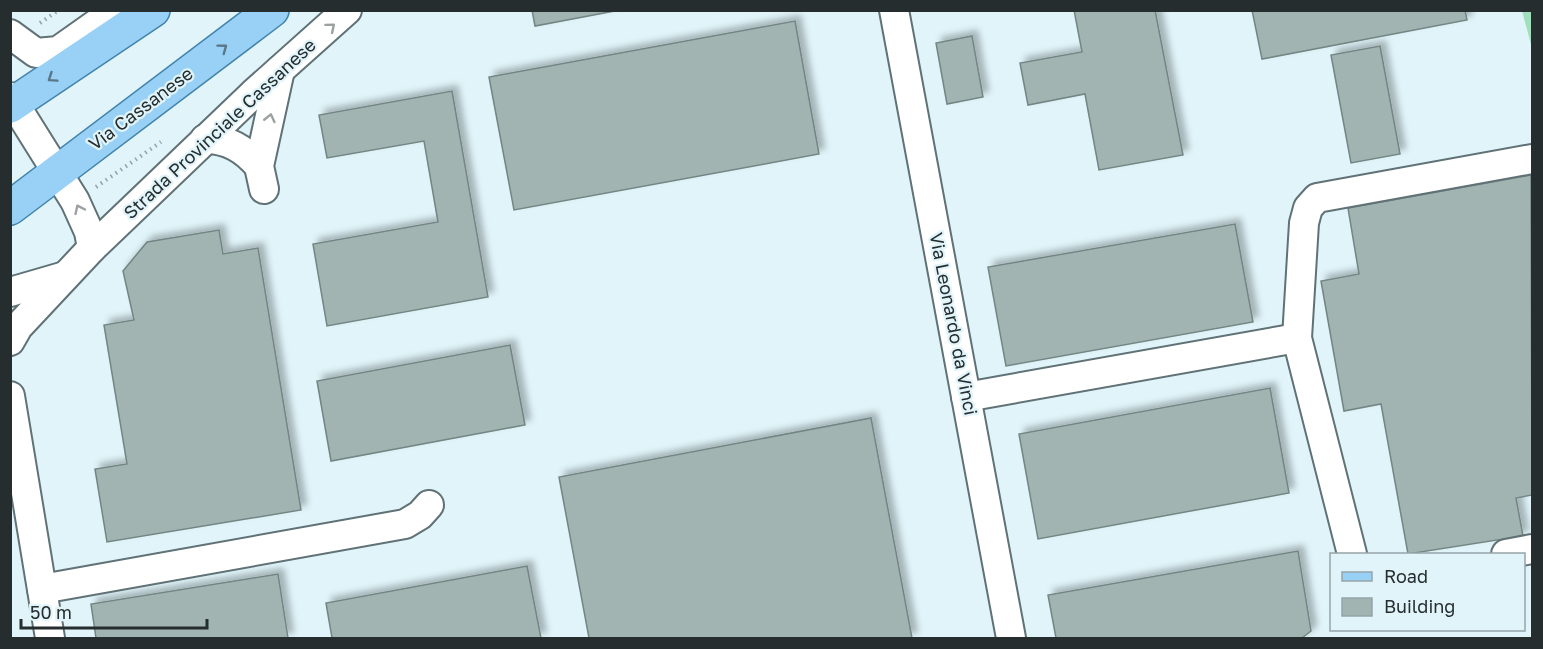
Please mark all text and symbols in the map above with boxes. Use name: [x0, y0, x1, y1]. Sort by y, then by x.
one-way arrow: [324, 23, 335, 34]
street label: Strada Provinciale Cassanese: [119, 33, 320, 223]
one-way arrow: [217, 44, 228, 55]
street label: Via Cassanese: [84, 62, 197, 155]
one-way arrow: [48, 71, 59, 82]
one-way arrow: [262, 113, 275, 123]
one-way arrow: [74, 204, 86, 215]
street label: Via Leonardo da Vinci: [925, 231, 982, 417]
legend: [1330, 553, 1525, 631]
text: Road: [1384, 565, 1428, 587]
scale bar: [21, 592, 207, 630]
text: Building: [1384, 595, 1455, 617]
text: 50 m: [30, 601, 72, 623]

